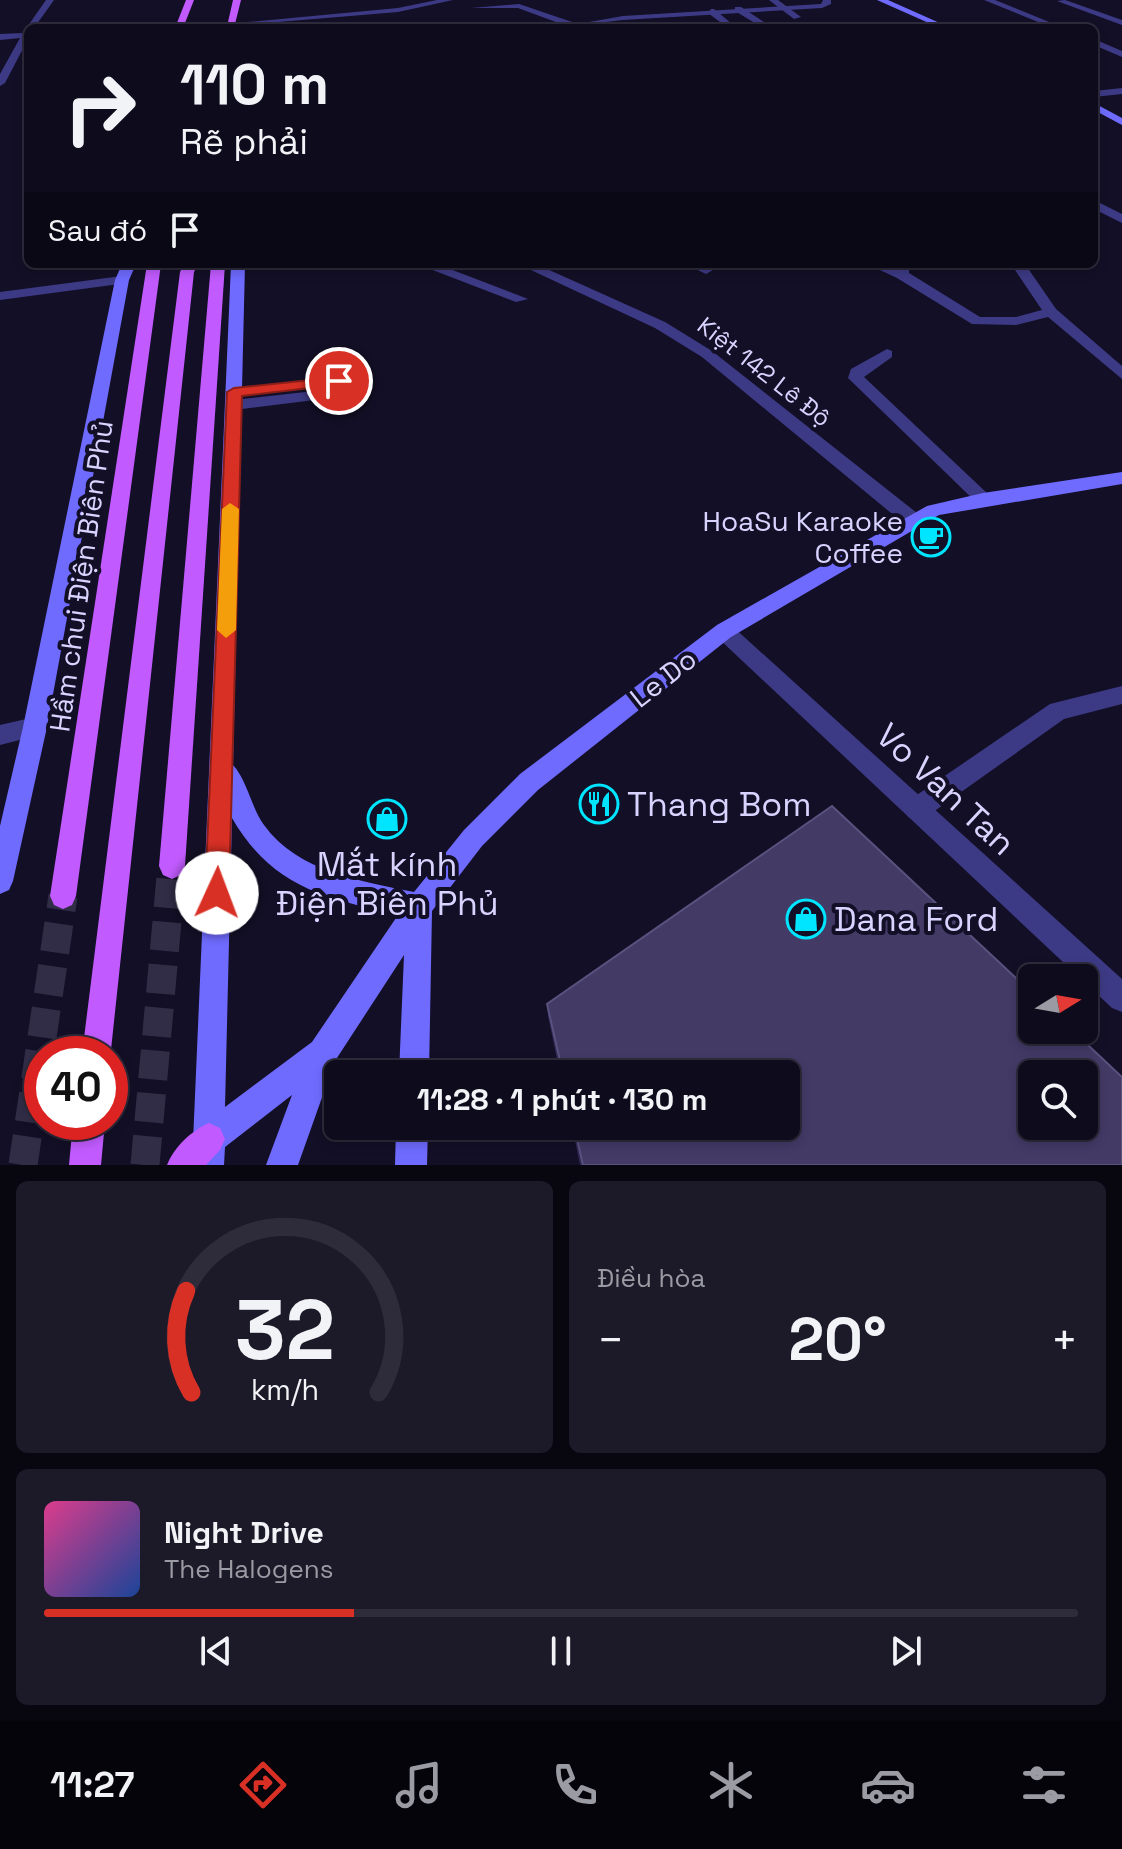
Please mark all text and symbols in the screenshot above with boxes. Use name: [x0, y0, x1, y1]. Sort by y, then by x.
text: 110 m: [180, 49, 329, 120]
icon: right: [48, 56, 152, 160]
text: Rẽ phải: [180, 119, 308, 165]
icon: arrive: [163, 208, 207, 252]
text: Sau đó: [48, 211, 147, 250]
street label: Kiệt 142 Lê Độ: [691, 310, 837, 433]
pin: [305, 347, 373, 415]
icon: arrive: [317, 359, 361, 403]
street label: Hầm chui Điện Biên Phủ: [41, 418, 121, 734]
place label: HoaSu Karaoke Coffee: [703, 503, 903, 571]
cafe icon: HoaSu Karaoke Coffee: [910, 516, 952, 558]
street label: Le Do: [622, 641, 704, 715]
street label: Vo Van Tan: [867, 714, 1024, 865]
restaurant icon: Thang Bom: [578, 783, 620, 825]
place label: Thang Bom: [627, 783, 812, 826]
shop icon: Mắt kính Điện Biên Phủ: [366, 798, 408, 840]
place label: Mắt kính Điện Biên Phủ: [276, 843, 498, 925]
position arrow: [175, 851, 259, 935]
shop icon: Dana Ford: [785, 898, 827, 940]
place label: Dana Ford: [834, 898, 999, 941]
north arrow: [1018, 964, 1098, 1044]
map controls: [1018, 964, 1098, 1140]
speed limit sign: 40: [24, 1036, 128, 1140]
button: search: [1018, 1060, 1098, 1140]
text: 11:28 · 1 phút · 130 m: [417, 1080, 707, 1119]
text: Điều hòa: [597, 1261, 706, 1295]
text: 32: [235, 1277, 335, 1383]
text: 20°: [788, 1301, 887, 1378]
text: −: [597, 1312, 624, 1368]
text: +: [1051, 1312, 1078, 1368]
text: km/h: [250, 1372, 319, 1408]
text: Night Drive: [164, 1513, 324, 1552]
text: The Halogens: [164, 1552, 333, 1586]
icon: previous: [194, 1629, 238, 1673]
icon: pause: [539, 1629, 583, 1673]
icon: next: [884, 1629, 928, 1673]
icon: directions: [235, 1757, 291, 1813]
icon: music: [391, 1757, 447, 1813]
icon: phone: [547, 1757, 603, 1813]
icon: climate: [703, 1757, 759, 1813]
icon: car: [860, 1757, 916, 1813]
icon: filters: [1016, 1757, 1072, 1813]
text: 11:27: [50, 1762, 134, 1808]

